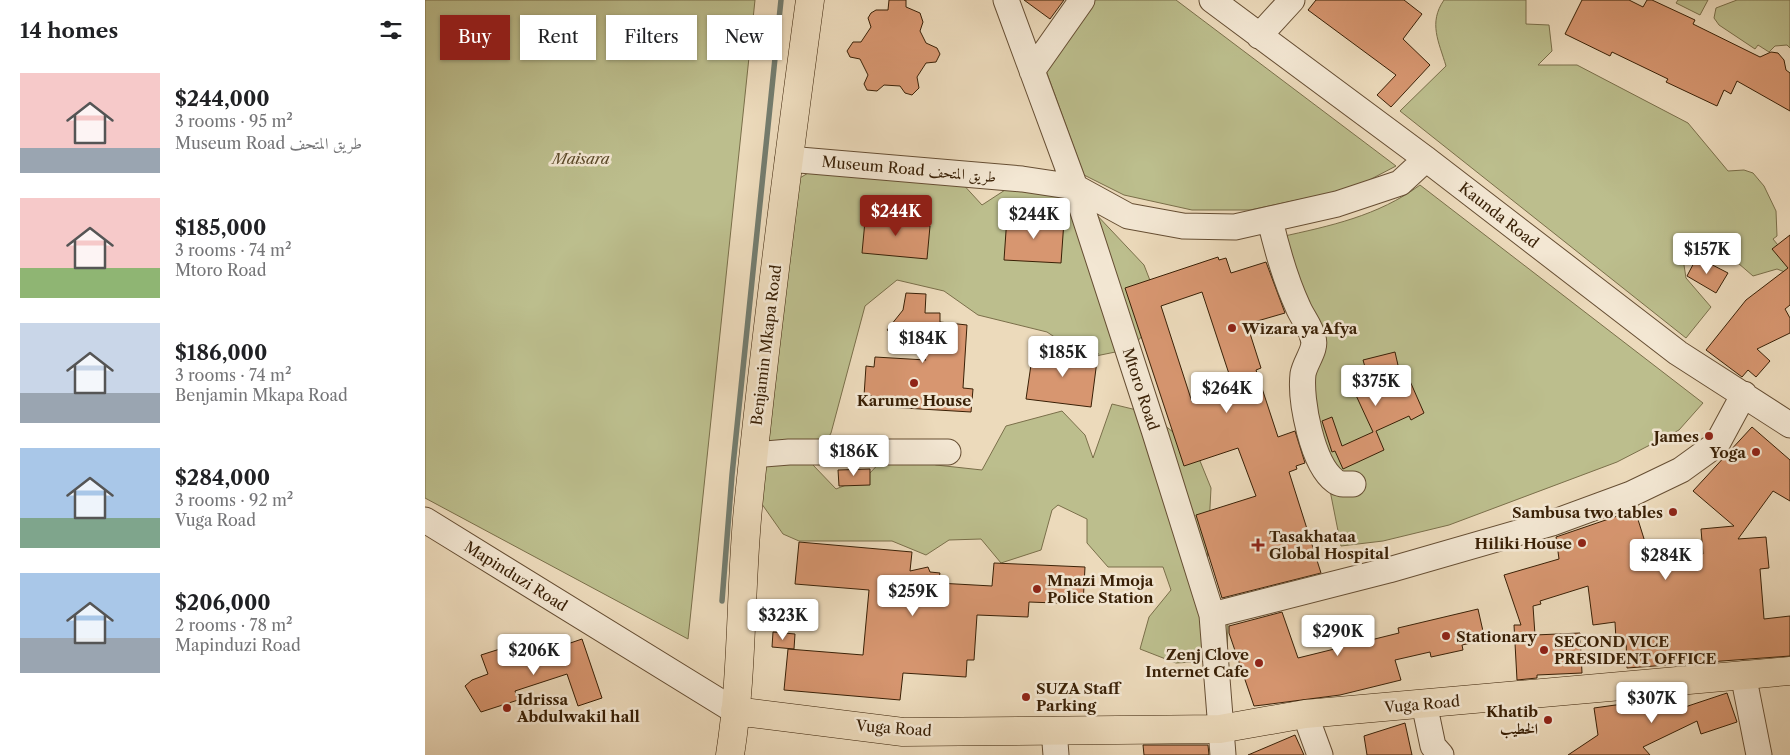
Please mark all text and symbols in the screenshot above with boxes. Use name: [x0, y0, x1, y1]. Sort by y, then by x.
chip: Buy: [440, 15, 510, 60]
chip: Rent: [520, 15, 596, 60]
chip: Filters: [606, 15, 697, 60]
chip: New: [707, 15, 782, 60]
icon: filters: [377, 16, 405, 44]
text: 14 homes: [20, 18, 118, 43]
text: $244,000: [175, 86, 270, 111]
icon: home: [60, 93, 120, 153]
text: 3 rooms · 95 m²: [175, 111, 293, 131]
text: Museum Road طريق المتحف: [175, 133, 362, 153]
park label: Maisara: [550, 149, 610, 168]
street label: Museum Road طريق المتحف: [821, 152, 997, 187]
street label: Kaunda Road: [1455, 178, 1543, 252]
pin: $244K: [861, 194, 931, 237]
pin: $244K: [999, 198, 1069, 240]
text: $244K: [871, 201, 921, 221]
text: $244K: [1009, 204, 1059, 224]
text: $185,000: [175, 215, 266, 240]
icon: home: [60, 218, 120, 278]
pin: $157K: [1672, 232, 1742, 275]
text: $157K: [1684, 239, 1730, 259]
text: 3 rooms · 74 m²: [175, 240, 291, 260]
text: Mtoro Road: [175, 260, 267, 280]
street label: Benjamin Mkapa Road: [747, 264, 785, 426]
place label: Wizara ya Afya: [1241, 319, 1358, 338]
pin: $184K: [888, 322, 958, 364]
marker: Wizara ya Afya: [1226, 322, 1238, 334]
text: $184K: [899, 328, 947, 348]
pin: $185K: [1028, 336, 1098, 378]
text: $186,000: [175, 340, 267, 365]
text: $185K: [1039, 342, 1087, 362]
icon: home: [60, 343, 120, 403]
street label: Mtoro Road: [1119, 345, 1163, 433]
pin: $375K: [1341, 364, 1411, 407]
text: 3 rooms · 74 m²: [175, 365, 291, 385]
text: $375K: [1352, 371, 1400, 391]
pin: $264K: [1192, 372, 1262, 414]
marker: Karume House: [908, 377, 920, 389]
text: $264K: [1202, 378, 1252, 398]
text: Benjamin Mkapa Road: [175, 385, 348, 405]
place label: Karume House: [857, 391, 971, 410]
place label: James: [1651, 427, 1699, 446]
marker: James: [1703, 430, 1715, 442]
pin: $186K: [819, 434, 889, 477]
text: $186K: [830, 441, 878, 461]
place label: Yoga: [1709, 443, 1746, 462]
marker: Yoga: [1750, 446, 1762, 458]
text: $284,000: [175, 465, 270, 490]
icon: home: [60, 468, 120, 528]
text: 3 rooms · 92 m²: [175, 490, 293, 510]
place label: Sambusa two tables: [1512, 503, 1663, 522]
marker: Sambusa two tables: [1667, 506, 1679, 518]
text: Vuga Road: [175, 510, 256, 530]
place label: Tasakhataa Global Hospital: [1269, 527, 1389, 563]
place label: Hiliki House: [1475, 534, 1572, 553]
street label: Mapinduzi Road: [461, 537, 571, 615]
marker: Hiliki House: [1576, 537, 1588, 549]
marker: Tasakhataa Global Hospital: [1251, 538, 1265, 552]
pin: $284K: [1631, 538, 1701, 581]
text: $284K: [1641, 545, 1691, 565]
place label: Mnazi Mmoja Police Station: [1047, 571, 1154, 607]
pin: $259K: [878, 574, 948, 617]
text: $259K: [888, 581, 938, 601]
marker: Mnazi Mmoja Police Station: [1031, 583, 1043, 595]
text: $206,000: [175, 590, 271, 615]
icon: home: [60, 593, 120, 653]
pin: $323K: [748, 598, 818, 641]
text: $323K: [758, 605, 808, 625]
pin: $290K: [1303, 614, 1373, 657]
text: 2 rooms · 78 m²: [175, 615, 293, 635]
text: $290K: [1313, 621, 1363, 641]
place label: Stationary: [1456, 627, 1538, 646]
marker: Stationary: [1440, 630, 1452, 642]
place label: SECOND VICE PRESIDENT OFFICE: [1554, 632, 1716, 668]
pin: $206K: [499, 634, 569, 676]
text: Mapinduzi Road: [175, 635, 301, 655]
text: $206K: [509, 640, 559, 660]
marker: SECOND VICE PRESIDENT OFFICE: [1538, 644, 1550, 656]
place label: Zenj Clove Internet Cafe: [1145, 645, 1249, 681]
marker: Zenj Clove Internet Cafe: [1253, 657, 1265, 669]
place label: SUZA Staff Parking: [1036, 679, 1122, 715]
pin: $307K: [1617, 682, 1687, 724]
text: $307K: [1627, 688, 1677, 708]
place label: Idrissa Abdulwakil hall: [516, 690, 640, 726]
marker: SUZA Staff Parking: [1020, 691, 1032, 703]
street label: Vuga Road: [1382, 691, 1461, 717]
marker: Idrissa Abdulwakil hall: [501, 702, 513, 714]
place label: Khatib الخطيب: [1486, 702, 1538, 739]
marker: Khatib الخطيب: [1542, 714, 1554, 726]
street label: Vuga Road: [854, 716, 933, 740]

